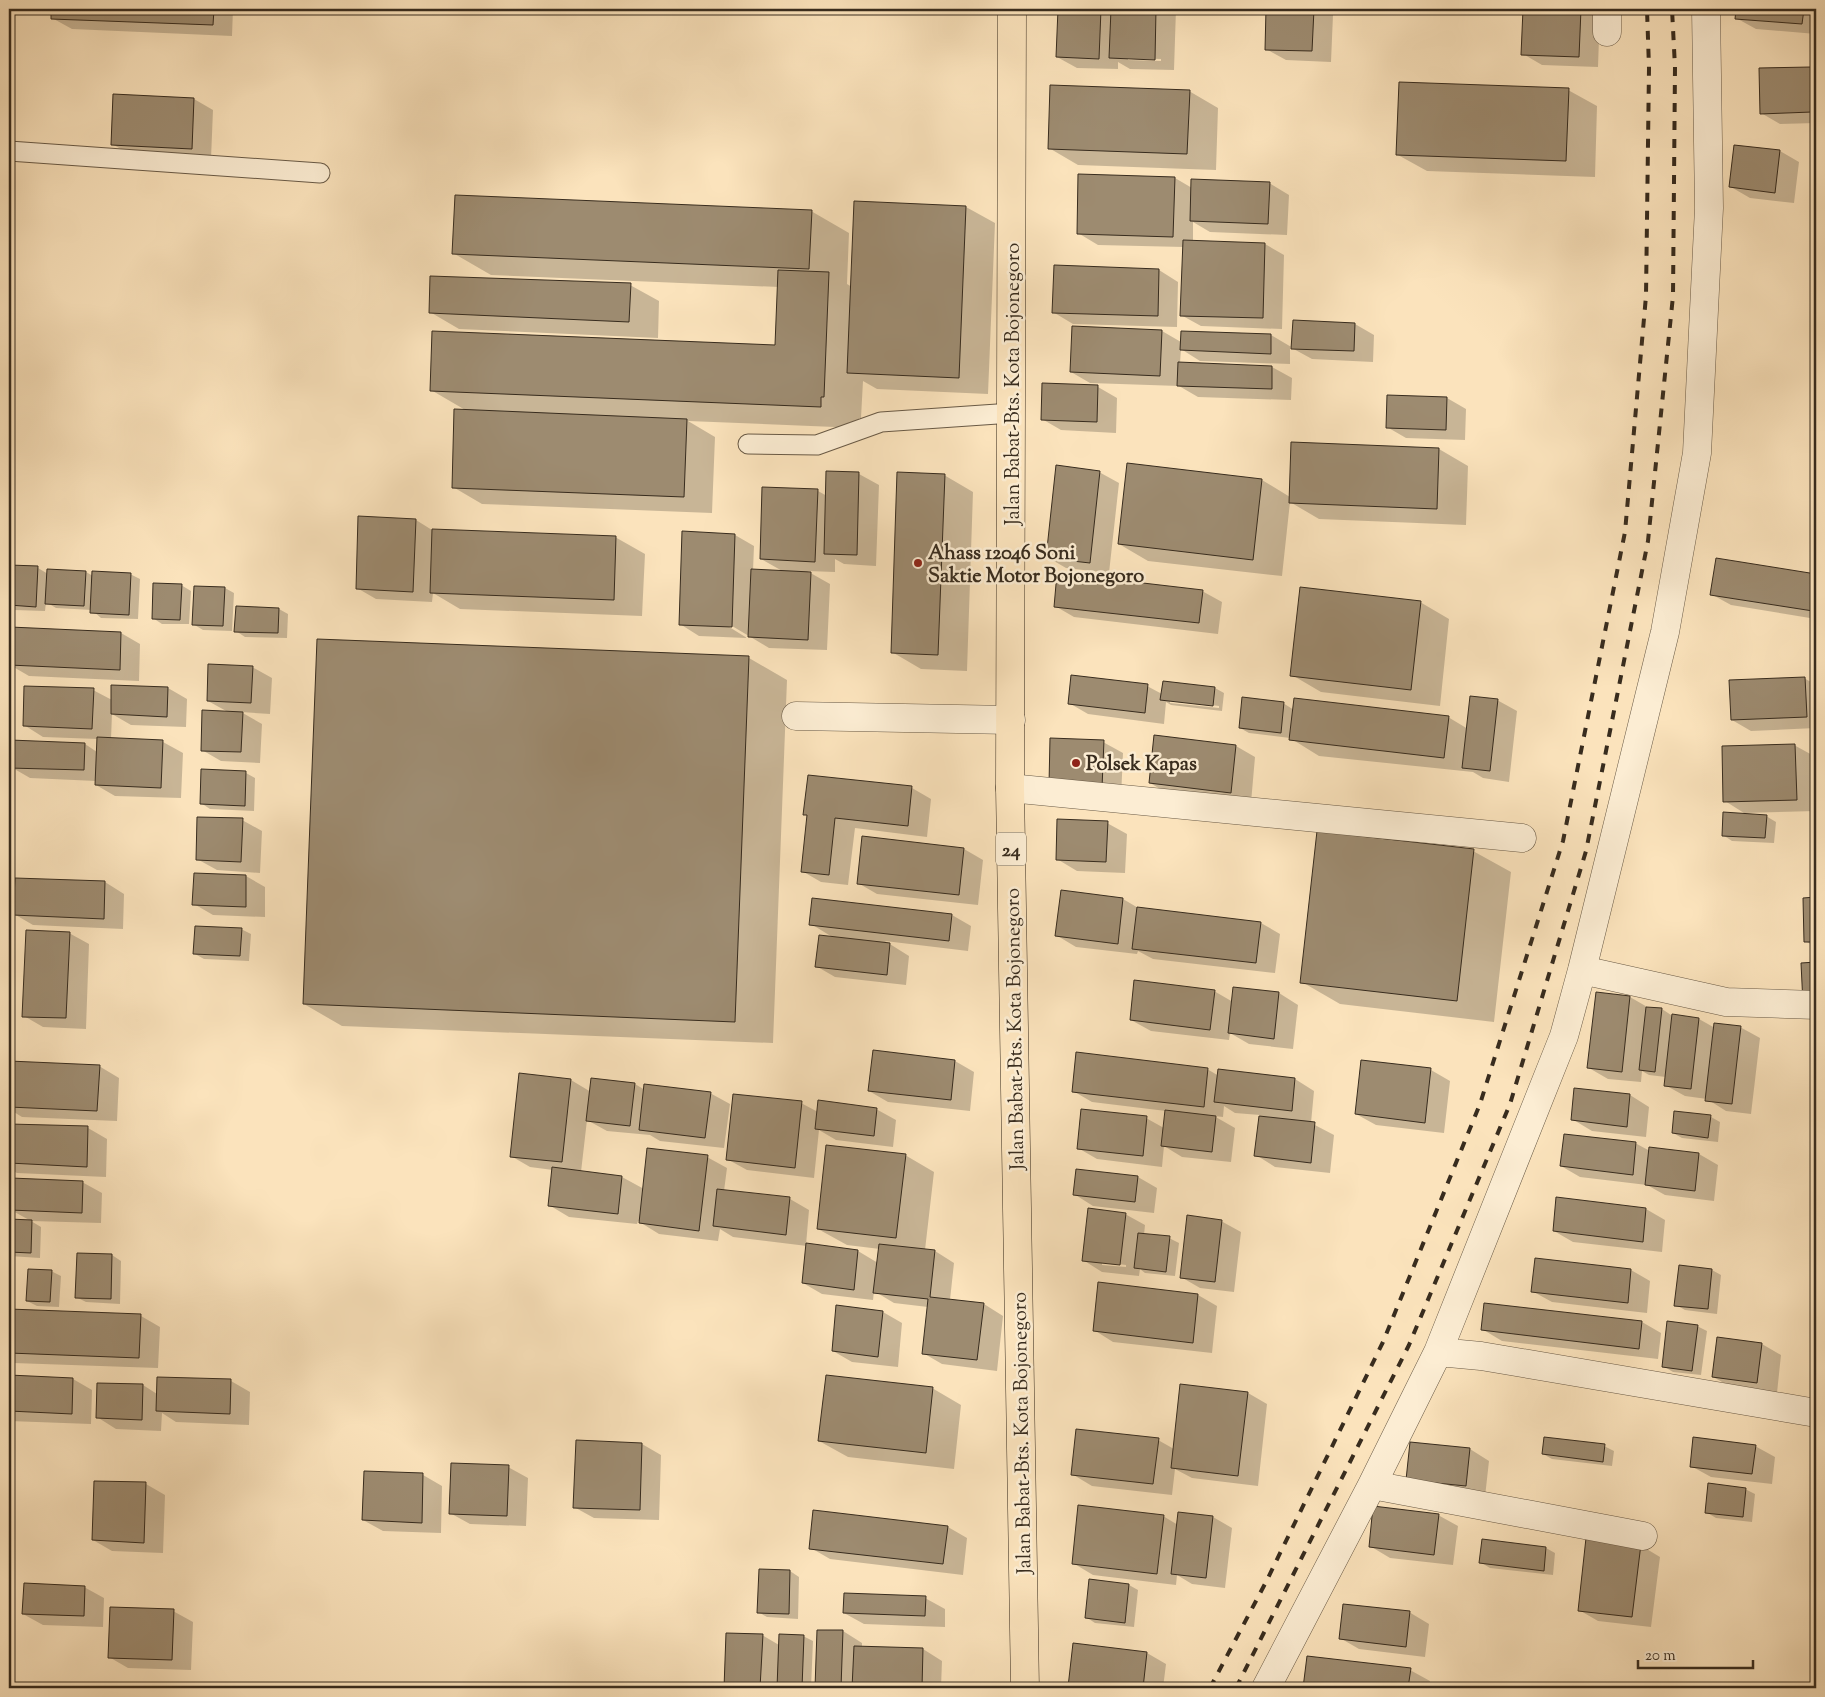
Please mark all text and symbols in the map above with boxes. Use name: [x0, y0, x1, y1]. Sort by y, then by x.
street label: Jalan Babat-Bts. Kota Bojonegoro: [1000, 243, 1029, 526]
place label: Ahass 12046 Soni Saktie Motor Bojonegoro: [928, 540, 1144, 592]
marker: Ahass 12046 Soni Saktie Motor Bojonegoro: [912, 557, 924, 569]
place label: Polsek Kapas: [1086, 751, 1197, 780]
marker: Polsek Kapas: [1070, 757, 1082, 769]
road number: 24: [996, 832, 1026, 866]
street label: Jalan Babat-Bts. Kota Bojonegoro: [1000, 887, 1033, 1171]
street label: Jalan Babat-Bts. Kota Bojonegoro: [1007, 1291, 1040, 1575]
scale bar: [1638, 1637, 1752, 1669]
text: 20 m: [1645, 1646, 1676, 1667]

